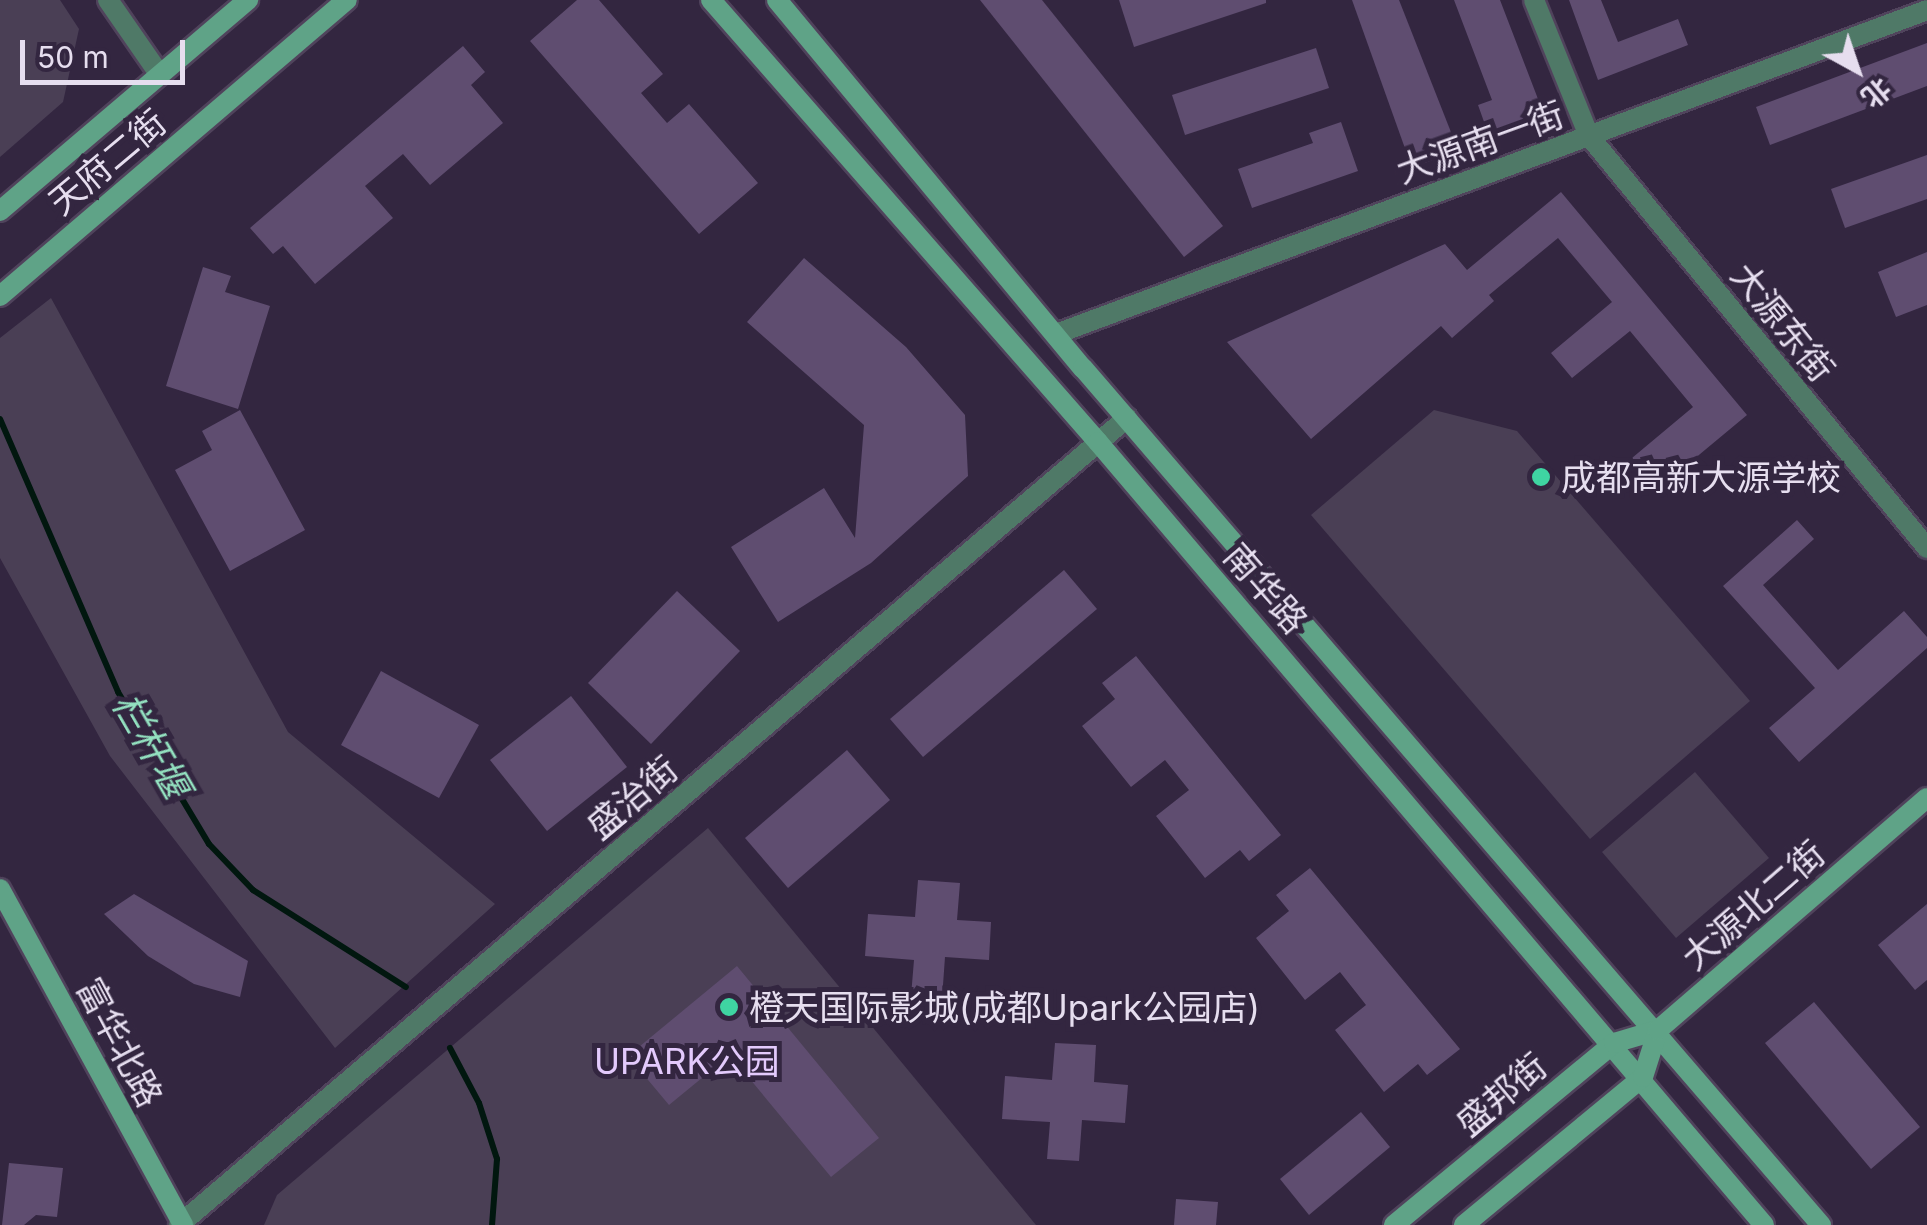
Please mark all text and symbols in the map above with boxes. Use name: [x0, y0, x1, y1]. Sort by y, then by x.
scale bar: [25, 20, 190, 82]
north arrow: [1807, 20, 1907, 120]
text: 50 m: [37, 39, 109, 75]
text: 北: [1855, 71, 1898, 115]
street label: 大源南一街: [1391, 92, 1569, 192]
street label: 天府二街: [40, 101, 174, 223]
street label: 大源东街: [1723, 254, 1843, 390]
place label: 成都高新大源学校: [1561, 456, 1841, 498]
marker: 成都高新大源学校: [1530, 466, 1552, 488]
street label: 南华路: [1216, 535, 1316, 641]
water label: 栏杆堰: [103, 684, 199, 806]
street label: 盛治街: [578, 747, 686, 847]
street label: 大源北二街: [1673, 832, 1833, 978]
street label: 富华北路: [69, 970, 171, 1114]
place label: 橙天国际影城(成都Upark公园店): [749, 986, 1260, 1028]
marker: 橙天国际影城(成都Upark公园店): [718, 996, 740, 1018]
park label: UPARK公园: [594, 1040, 780, 1082]
street label: 盛邦街: [1447, 1044, 1555, 1144]

